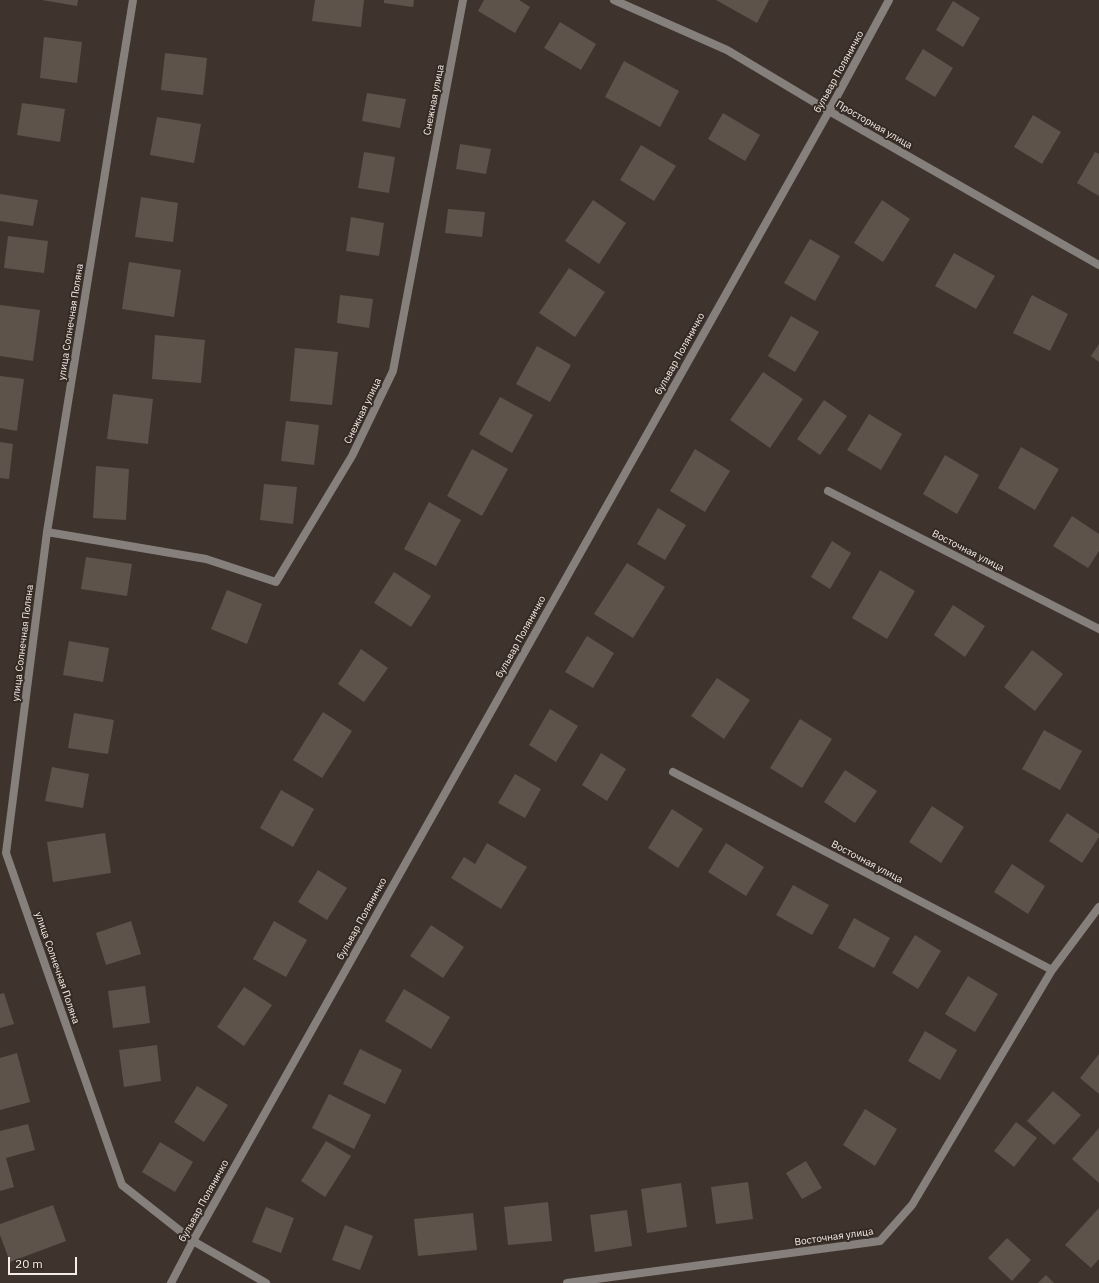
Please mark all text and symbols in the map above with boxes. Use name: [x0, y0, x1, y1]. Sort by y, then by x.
street label: бульвар Поляничко: [811, 29, 867, 115]
street label: Снежная улица: [421, 64, 447, 136]
street label: Просторная улица: [834, 98, 914, 152]
street label: улица Солнечная Поляна: [56, 263, 86, 381]
street label: бульвар Поляничко: [652, 311, 708, 397]
street label: Снежная улица: [342, 376, 384, 446]
street label: Восточная улица: [930, 528, 1006, 574]
street label: улица Солнечная Поляна: [10, 584, 36, 702]
street label: бульвар Поляничко: [493, 594, 549, 680]
street label: Восточная улица: [829, 838, 905, 886]
street label: бульвар Поляничко: [334, 876, 390, 962]
street label: улица Солнечная Поляна: [32, 910, 82, 1026]
street label: бульвар Поляничко: [176, 1158, 232, 1244]
street label: Восточная улица: [794, 1226, 874, 1248]
scale bar: [10, 1249, 79, 1275]
text: 20 m: [15, 1256, 43, 1271]

